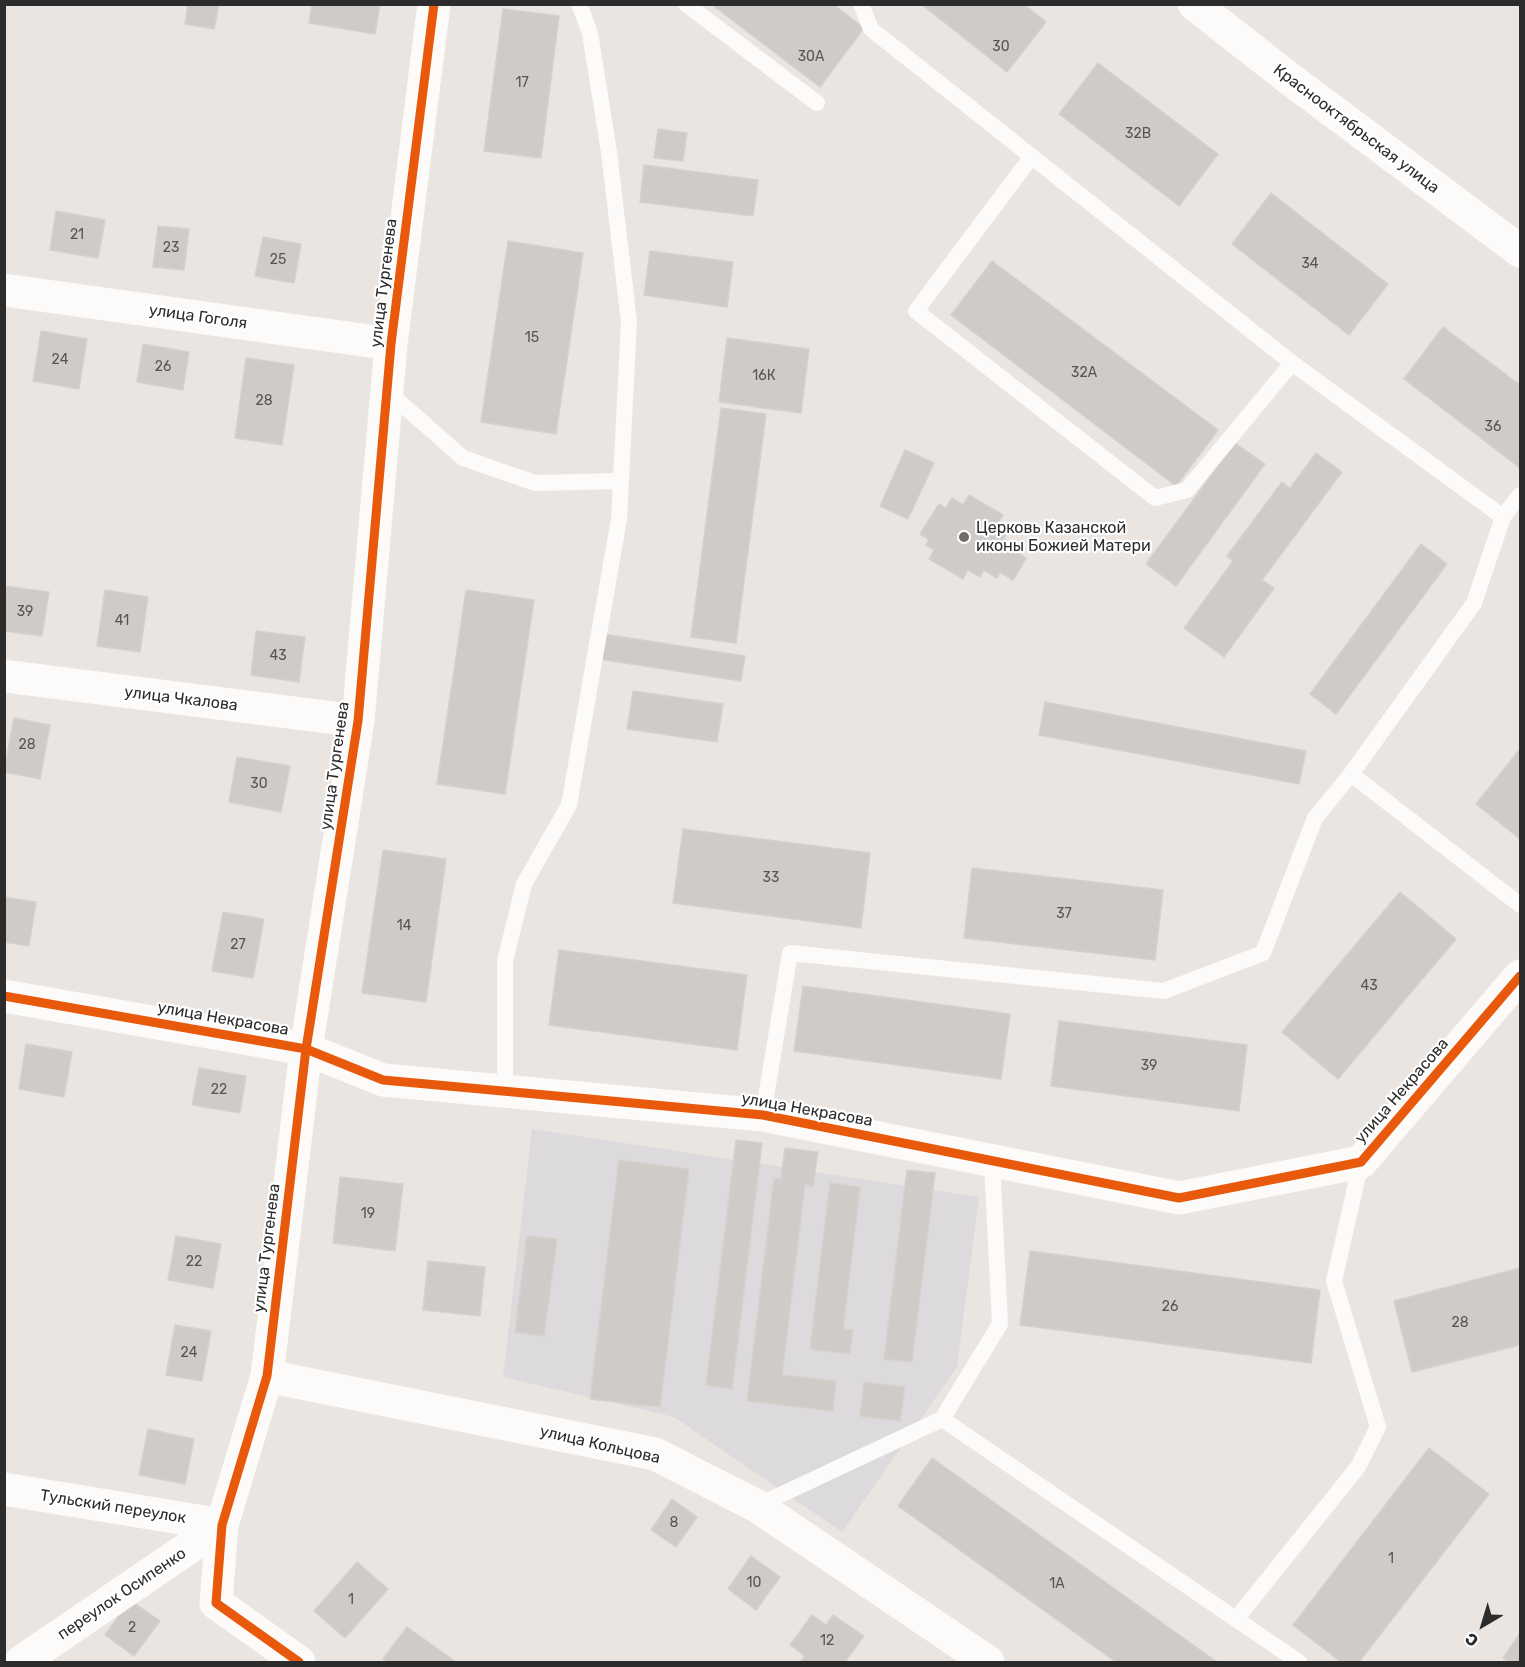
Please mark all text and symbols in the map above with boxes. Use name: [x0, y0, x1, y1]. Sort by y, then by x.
house number: 30: [992, 39, 1010, 55]
house number: 30А: [798, 49, 824, 65]
street label: Краснооктябрьская улица: [1269, 60, 1443, 198]
house number: 17: [515, 75, 529, 91]
house number: 32В: [1125, 126, 1151, 142]
street label: улица Тургенева: [367, 217, 401, 349]
house number: 21: [70, 227, 84, 243]
house number: 23: [163, 240, 179, 256]
house number: 25: [270, 252, 286, 268]
house number: 34: [1301, 256, 1319, 272]
street label: улица Гоголя: [148, 301, 248, 333]
house number: 15: [525, 330, 539, 346]
house number: 24: [52, 352, 68, 368]
house number: 26: [155, 359, 171, 375]
house number: 32А: [1071, 365, 1097, 381]
house number: 16К: [752, 368, 776, 384]
house number: 28: [255, 393, 273, 409]
house number: 36: [1485, 419, 1501, 435]
place label: Церковь Казанской иконы Божией Матери: [976, 518, 1151, 556]
marker: Церковь Казанской иконы Божией Матери: [957, 530, 971, 544]
house number: 39: [17, 604, 33, 620]
house number: 41: [115, 613, 129, 629]
house number: 43: [269, 648, 287, 664]
street label: улица Чкалова: [123, 683, 239, 715]
street label: улица Тургенева: [316, 700, 354, 832]
house number: 28: [18, 737, 36, 753]
house number: 30: [250, 776, 268, 792]
house number: 33: [763, 870, 779, 886]
house number: 37: [1056, 906, 1072, 922]
house number: 14: [397, 918, 411, 934]
house number: 27: [230, 937, 246, 953]
house number: 43: [1360, 978, 1378, 994]
street label: улица Некрасова: [156, 998, 290, 1040]
street label: улица Некрасова: [1351, 1034, 1453, 1148]
house number: 39: [1141, 1058, 1157, 1074]
house number: 22: [211, 1082, 227, 1098]
street label: улица Некрасова: [740, 1089, 874, 1131]
street label: улица Тургенева: [250, 1182, 284, 1314]
house number: 19: [361, 1206, 375, 1222]
house number: 22: [186, 1254, 202, 1270]
house number: 26: [1162, 1299, 1178, 1315]
house number: 28: [1451, 1315, 1469, 1331]
house number: 24: [181, 1345, 197, 1361]
street label: улица Кольцова: [538, 1422, 662, 1468]
street label: Тульский переулок: [39, 1486, 187, 1528]
house number: 8: [670, 1515, 678, 1531]
street label: переулок Осипенко: [54, 1544, 190, 1644]
house number: 1: [1388, 1551, 1394, 1567]
house number: 10: [747, 1575, 761, 1591]
house number: 1А: [1049, 1576, 1065, 1592]
house number: 1: [348, 1592, 354, 1608]
north arrow: [1453, 1595, 1513, 1655]
house number: 2: [128, 1620, 136, 1636]
text: С: [1461, 1629, 1482, 1651]
house number: 12: [820, 1633, 834, 1649]

